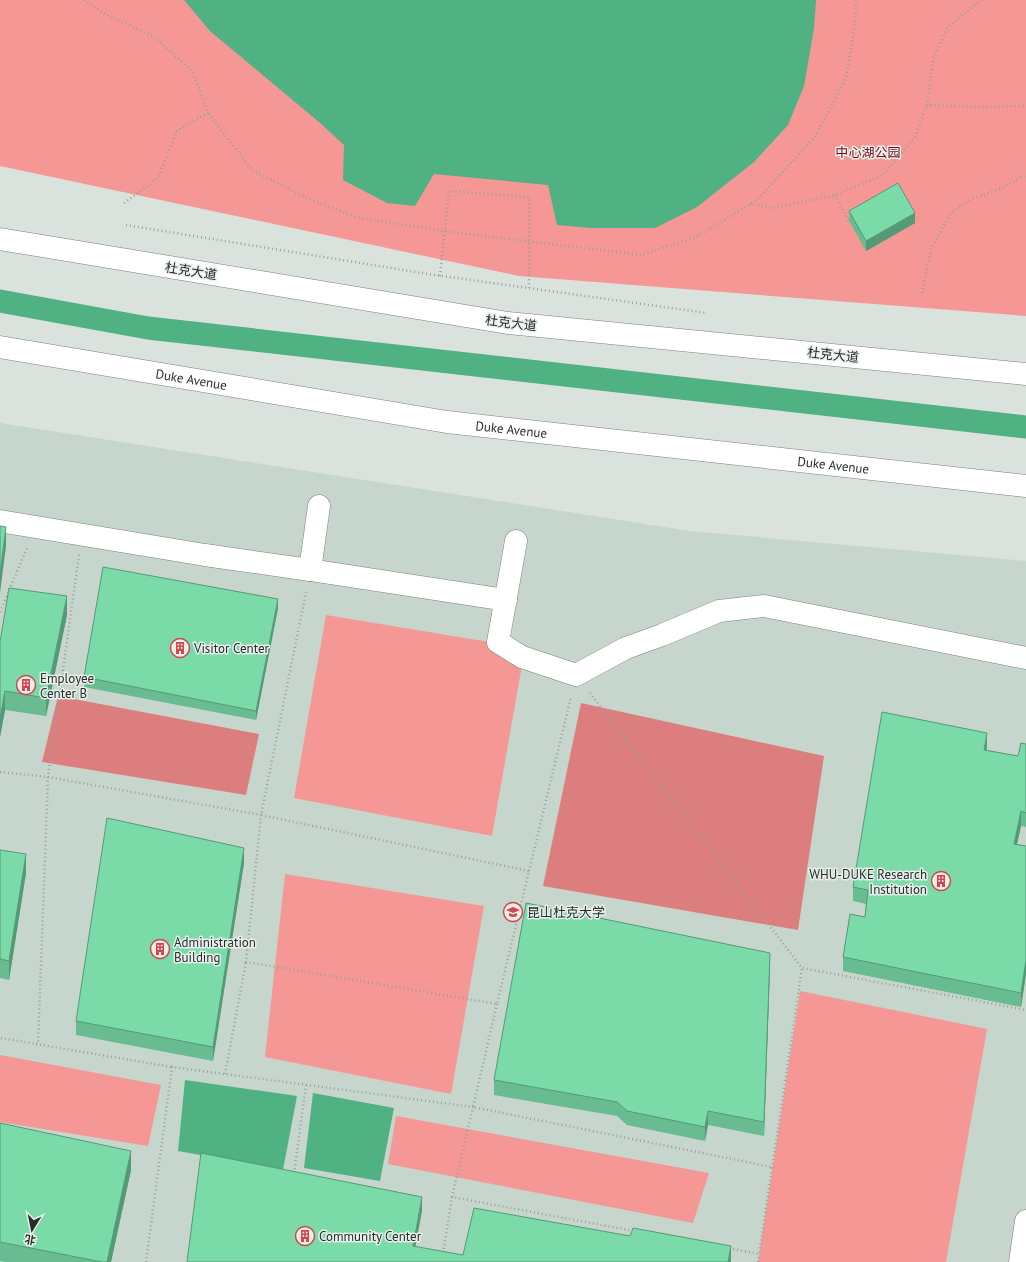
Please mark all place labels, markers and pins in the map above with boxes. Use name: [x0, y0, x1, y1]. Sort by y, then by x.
building icon: Visitor Center: [169, 637, 191, 659]
place label: Visitor Center: [193, 640, 269, 657]
place label: Employee Center B: [40, 670, 94, 702]
building icon: Employee Center B: [15, 674, 37, 696]
place label: WHU-DUKE Research Institution: [809, 866, 927, 898]
building icon: WHU-DUKE Research Institution: [930, 870, 952, 892]
school or university icon: 昆山杜克大学: [502, 901, 524, 923]
place label: 昆山杜克大学: [527, 904, 605, 921]
place label: Administration Building: [174, 934, 256, 966]
building icon: Administration Building: [149, 938, 171, 960]
building icon: Community Center: [294, 1225, 316, 1247]
place label: Community Center: [319, 1228, 422, 1245]

